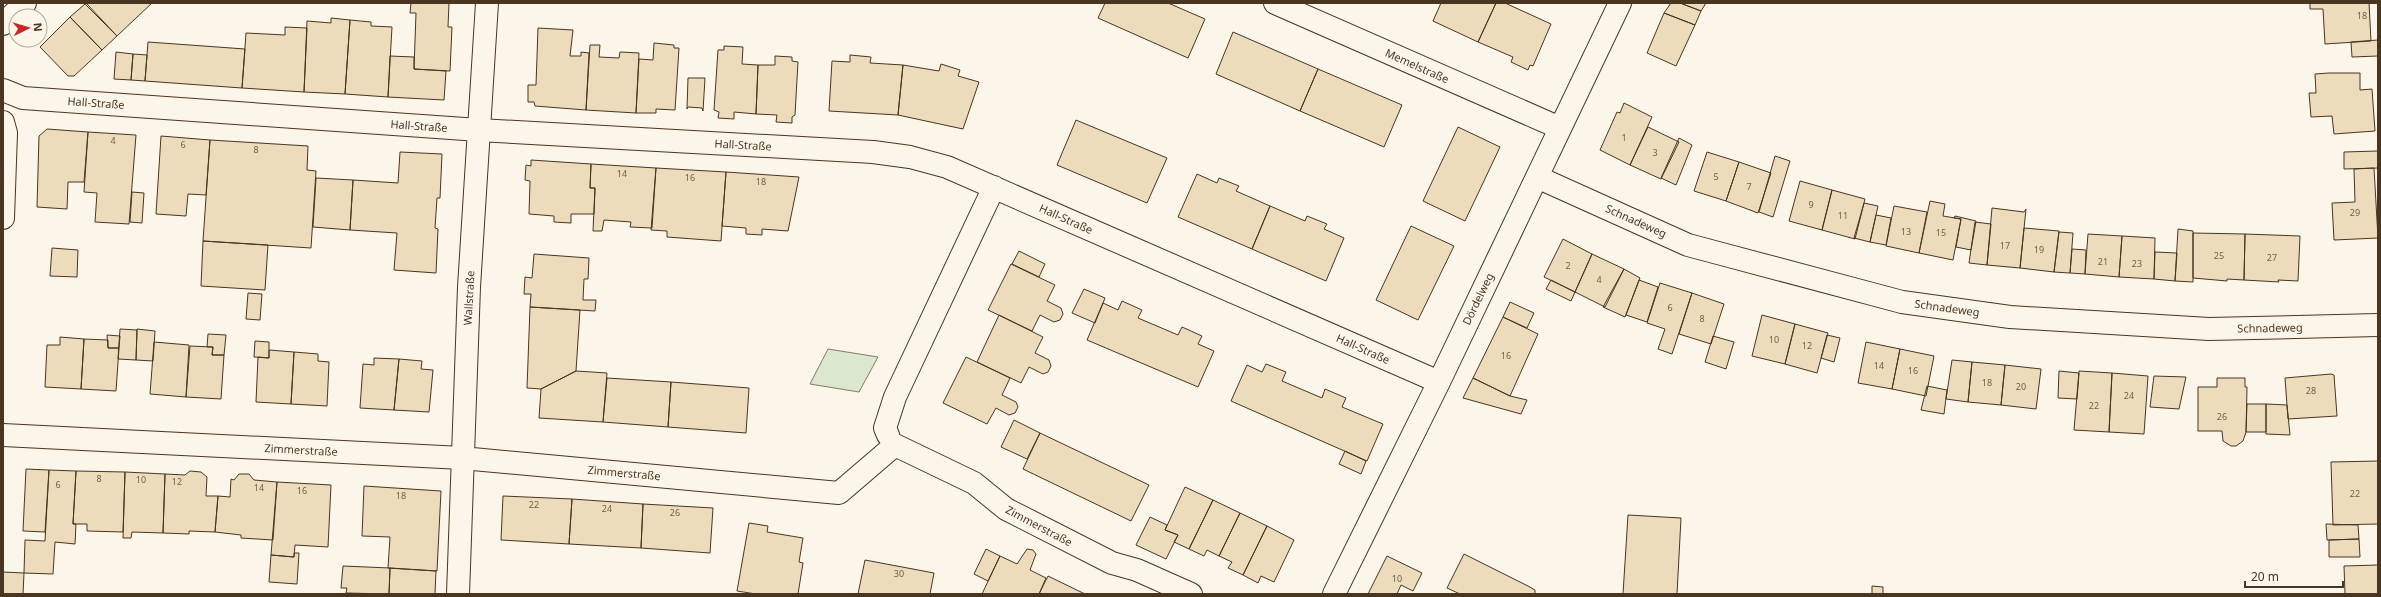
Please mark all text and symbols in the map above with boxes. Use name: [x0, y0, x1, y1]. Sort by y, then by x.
north arrow: [8, 8, 48, 48]
house number: 18: [2357, 9, 2367, 22]
text: N: [31, 22, 46, 32]
street label: Memelstraße: [1383, 45, 1451, 86]
street label: Hall-Straße: [67, 93, 125, 112]
street label: Hall-Straße: [390, 116, 448, 135]
house number: 1: [1621, 131, 1627, 144]
house number: 4: [110, 134, 116, 147]
street label: Hall-Straße: [714, 136, 772, 153]
house number: 6: [180, 138, 186, 151]
house number: 8: [253, 143, 259, 156]
house number: 3: [1652, 146, 1658, 159]
house number: 14: [617, 167, 627, 180]
house number: 5: [1713, 170, 1719, 183]
house number: 16: [685, 171, 695, 184]
house number: 18: [756, 175, 766, 188]
house number: 7: [1746, 180, 1752, 193]
house number: 9: [1808, 198, 1814, 211]
street label: Hall-Straße: [1037, 200, 1095, 237]
street label: Schnadeweg: [1603, 200, 1669, 241]
house number: 29: [2350, 206, 2360, 219]
house number: 11: [1838, 209, 1848, 222]
house number: 13: [1901, 225, 1911, 238]
house number: 15: [1936, 226, 1946, 239]
house number: 17: [2000, 239, 2010, 252]
house number: 19: [2034, 243, 2044, 256]
house number: 25: [2214, 249, 2224, 262]
house number: 27: [2267, 251, 2277, 264]
house number: 21: [2098, 255, 2108, 268]
house number: 23: [2132, 257, 2142, 270]
house number: 2: [1565, 259, 1571, 272]
street label: Wallstraße: [460, 270, 477, 326]
street label: Dördelweg: [1458, 270, 1497, 327]
house number: 4: [1596, 273, 1602, 286]
street label: Schnadeweg: [1914, 296, 1981, 319]
house number: 6: [1667, 301, 1673, 314]
house number: 8: [1699, 312, 1705, 325]
street label: Schnadeweg: [2237, 319, 2303, 336]
street label: Hall-Straße: [1334, 330, 1392, 367]
house number: 10: [1769, 333, 1779, 346]
house number: 12: [1802, 339, 1812, 352]
house number: 16: [1501, 349, 1511, 362]
house number: 14: [1874, 359, 1884, 372]
house number: 16: [1908, 364, 1918, 377]
house number: 18: [1982, 376, 1992, 389]
house number: 20: [2016, 380, 2026, 393]
house number: 28: [2306, 384, 2316, 397]
house number: 24: [2124, 389, 2134, 402]
house number: 22: [2089, 399, 2099, 412]
house number: 26: [2217, 410, 2227, 423]
street label: Zimmerstraße: [264, 440, 338, 459]
street label: Zimmerstraße: [587, 462, 661, 483]
house number: 8: [96, 472, 102, 485]
house number: 10: [136, 473, 146, 486]
house number: 12: [172, 475, 182, 488]
house number: 6: [55, 478, 61, 491]
house number: 14: [254, 481, 264, 494]
house number: 16: [297, 484, 307, 497]
house number: 22: [2350, 487, 2360, 500]
house number: 18: [396, 489, 406, 502]
house number: 22: [529, 498, 539, 511]
house number: 24: [602, 502, 612, 515]
street label: Zimmerstraße: [1003, 502, 1075, 549]
house number: 26: [670, 506, 680, 519]
scale bar: [2245, 563, 2343, 589]
house number: 30: [894, 567, 904, 580]
text: 20 m: [2251, 568, 2279, 585]
house number: 10: [1392, 572, 1402, 585]

